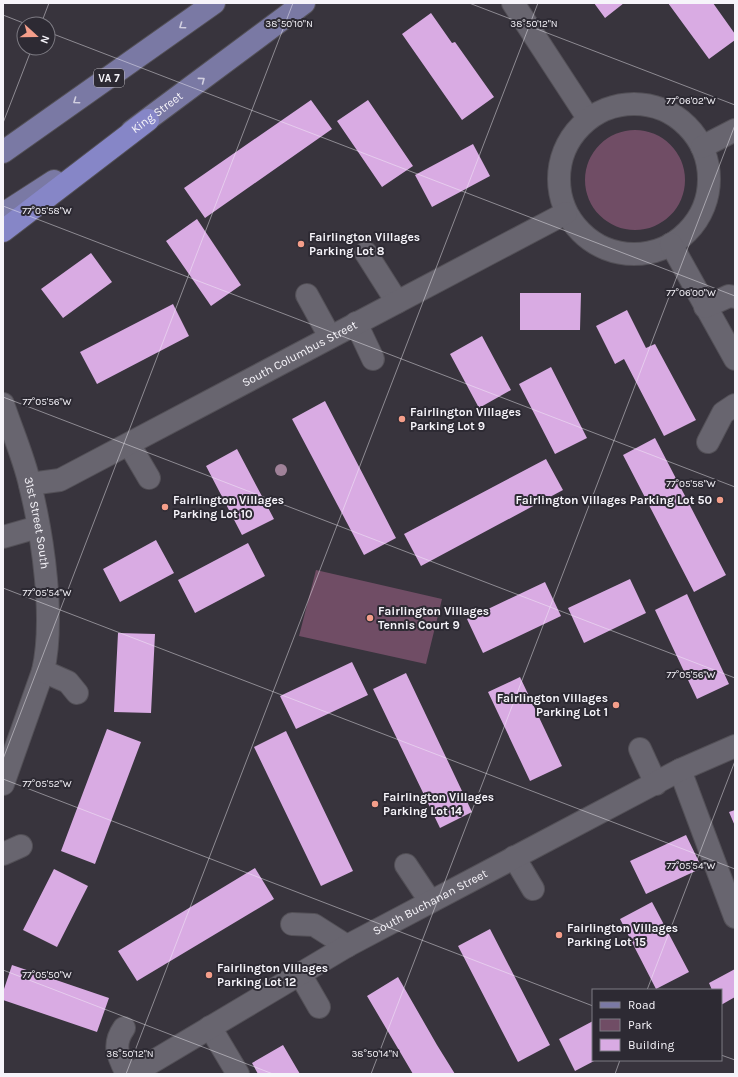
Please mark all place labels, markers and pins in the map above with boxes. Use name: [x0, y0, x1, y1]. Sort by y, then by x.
place label: Fairlington Villages Parking Lot 8: [309, 230, 420, 258]
marker: Fairlington Villages Parking Lot 8: [296, 239, 306, 249]
place label: Fairlington Villages Parking Lot 9: [410, 405, 521, 433]
marker: Fairlington Villages Parking Lot 9: [397, 414, 407, 424]
place label: Fairlington Villages Parking Lot 10: [173, 493, 284, 521]
place label: Fairlington Villages Parking Lot 50: [515, 493, 712, 507]
marker: Fairlington Villages Parking Lot 50: [715, 495, 725, 505]
marker: Fairlington Villages Parking Lot 10: [160, 502, 170, 512]
place label: Fairlington Villages Tennis Court 9: [378, 604, 489, 632]
marker: Fairlington Villages Tennis Court 9: [365, 613, 375, 623]
place label: Fairlington Villages Parking Lot 1: [497, 691, 608, 719]
marker: Fairlington Villages Parking Lot 1: [611, 700, 621, 710]
place label: Fairlington Villages Parking Lot 14: [383, 790, 494, 818]
marker: Fairlington Villages Parking Lot 14: [370, 799, 380, 809]
place label: Fairlington Villages Parking Lot 15: [567, 921, 678, 949]
marker: Fairlington Villages Parking Lot 15: [554, 930, 564, 940]
place label: Fairlington Villages Parking Lot 12: [217, 961, 328, 989]
marker: Fairlington Villages Parking Lot 12: [204, 970, 214, 980]

